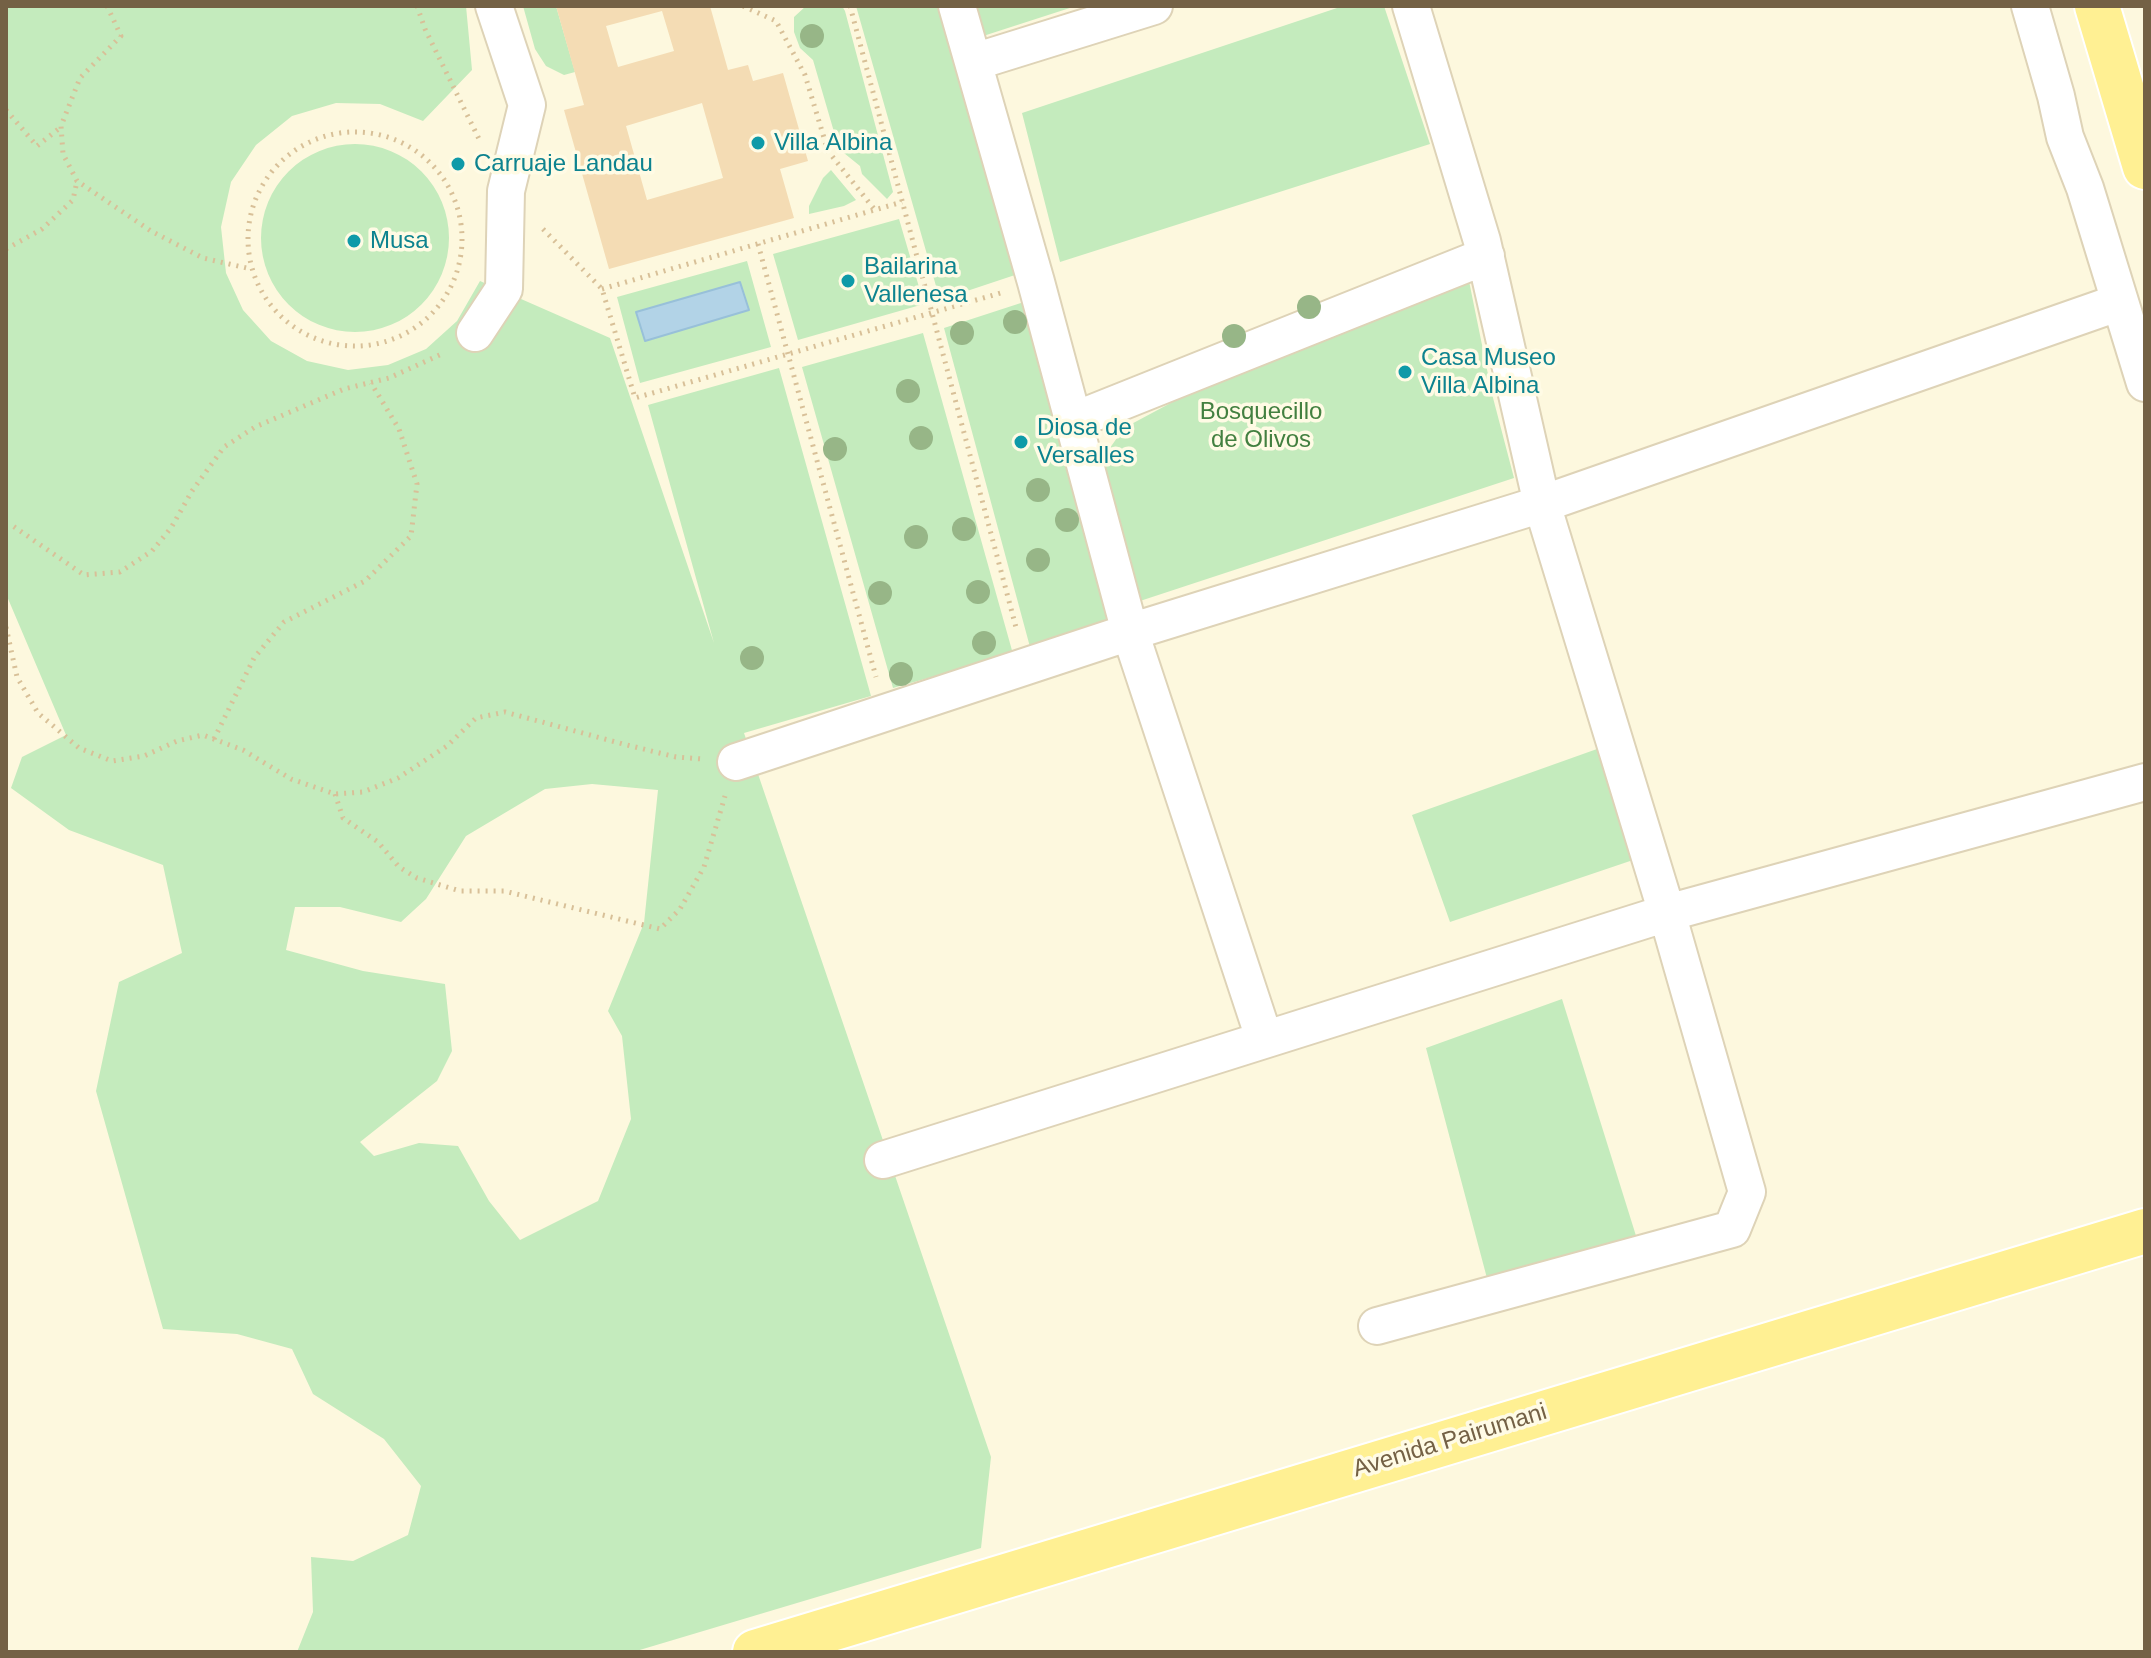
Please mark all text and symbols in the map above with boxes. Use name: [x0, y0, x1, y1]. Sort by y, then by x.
place label: Villa Albina: [774, 129, 892, 157]
marker: Villa Albina: [749, 134, 767, 152]
place label: Carruaje Landau: [474, 150, 653, 178]
marker: Carruaje Landau: [449, 155, 467, 173]
place label: Musa: [370, 227, 429, 255]
marker: Musa: [345, 232, 363, 250]
place label: Bailarina Vallenesa: [864, 253, 968, 309]
marker: Bailarina Vallenesa: [839, 272, 857, 290]
place label: Casa Museo Villa Albina: [1421, 344, 1556, 400]
marker: Casa Museo Villa Albina: [1396, 363, 1414, 381]
park label: Bosquecillo de Olivos: [1200, 398, 1322, 454]
place label: Diosa de Versalles: [1037, 414, 1134, 470]
marker: Diosa de Versalles: [1012, 433, 1030, 451]
street label: Avenida Pairumani: [1350, 1398, 1550, 1484]

